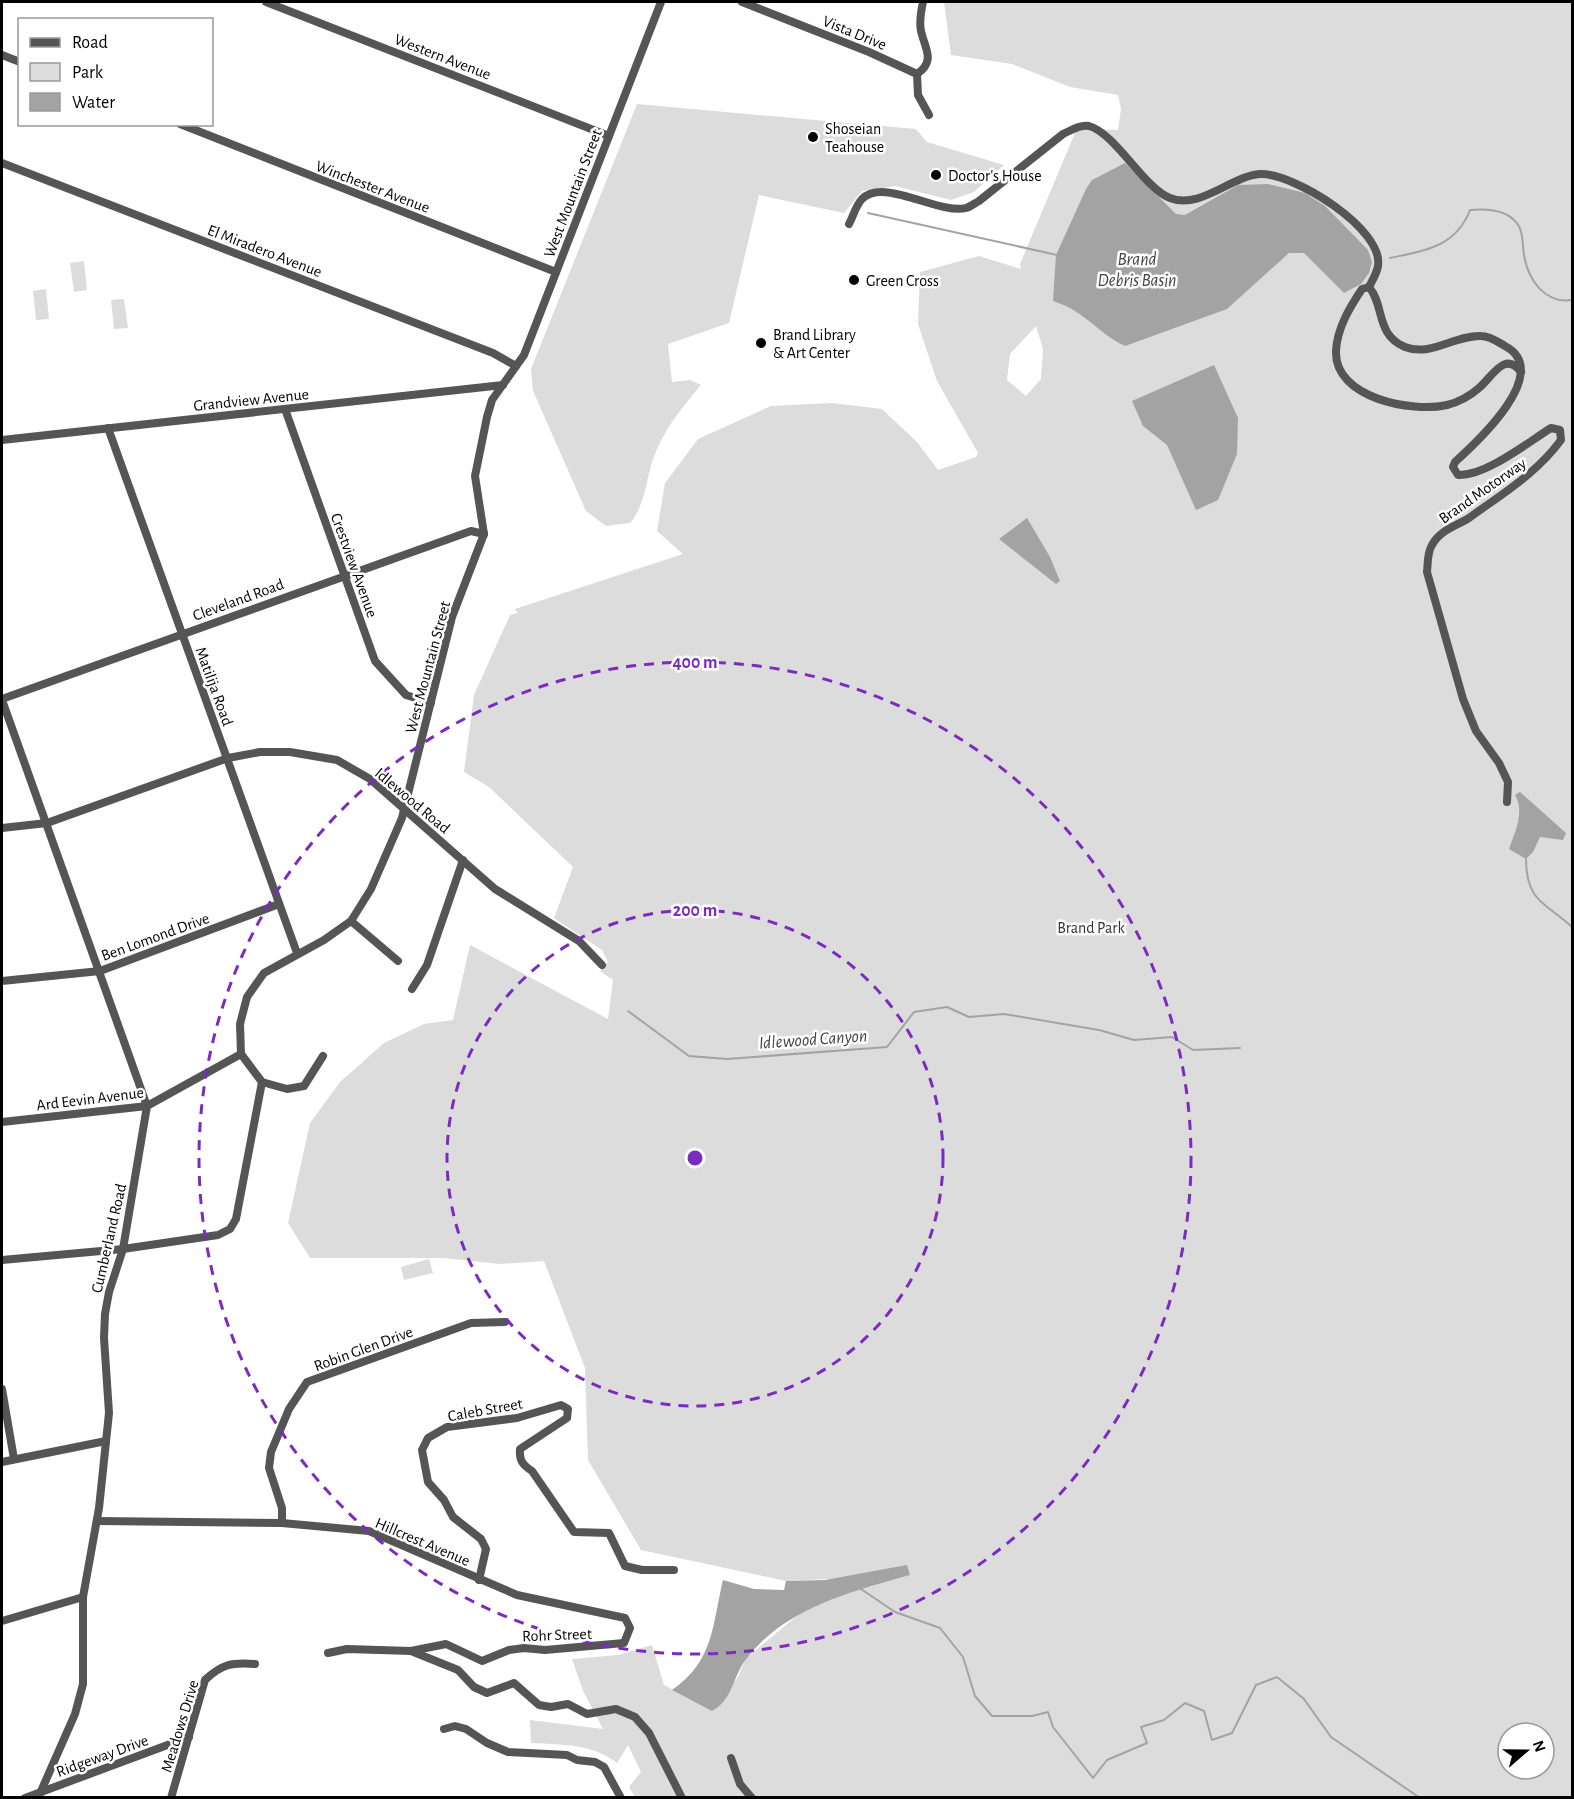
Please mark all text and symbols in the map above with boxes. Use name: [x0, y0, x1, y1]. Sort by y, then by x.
street label: Vista Drive: [820, 13, 889, 53]
legend: [18, 18, 213, 126]
street label: Western Avenue: [392, 31, 493, 83]
text: Road: [72, 34, 108, 52]
text: Park: [72, 64, 104, 82]
text: Water: [72, 94, 115, 112]
place label: Shoseian Teahouse: [825, 121, 884, 155]
street label: West Mountain Street: [541, 127, 605, 260]
marker: Shoseian Teahouse: [806, 130, 820, 144]
street label: Winchester Avenue: [313, 158, 432, 216]
marker: Doctor's House: [929, 168, 943, 182]
place label: Doctor's House: [948, 168, 1042, 184]
street label: El Miradero Avenue: [205, 222, 324, 280]
water label: Brand Debris Basin: [1097, 251, 1177, 290]
marker: Green Cross: [847, 273, 861, 287]
place label: Green Cross: [866, 273, 939, 289]
place label: Brand Library & Art Center: [773, 327, 856, 361]
marker: Brand Library & Art Center: [754, 336, 768, 350]
street label: Grandview Avenue: [193, 386, 310, 414]
street label: Brand Motorway: [1436, 455, 1530, 528]
street label: Crestview Avenue: [328, 511, 380, 620]
street label: Cleveland Road: [191, 576, 286, 624]
street label: West Mountain Street: [403, 600, 453, 735]
street label: Matilija Road: [191, 645, 236, 728]
text: 400 m: [672, 654, 718, 672]
street label: Idlewood Road: [372, 765, 453, 837]
text: 200 m: [673, 902, 717, 920]
street label: Ben Lomond Drive: [99, 910, 212, 964]
park label: Brand Park: [1057, 920, 1125, 936]
water label: Idlewood Canyon: [758, 1027, 868, 1053]
street label: Ard Eevin Avenue: [36, 1084, 145, 1114]
centre of rings: [685, 1148, 705, 1168]
street label: Cumberland Road: [89, 1182, 129, 1295]
street label: Robin Glen Drive: [312, 1324, 415, 1374]
street label: Caleb Street: [447, 1396, 524, 1424]
street label: Hillcrest Avenue: [373, 1515, 472, 1569]
street label: Rohr Street: [522, 1626, 592, 1644]
street label: Meadows Drive: [158, 1678, 202, 1774]
north arrow: [1496, 1721, 1556, 1781]
street label: Ridgeway Drive: [54, 1732, 151, 1781]
text: N: [1530, 1738, 1549, 1754]

